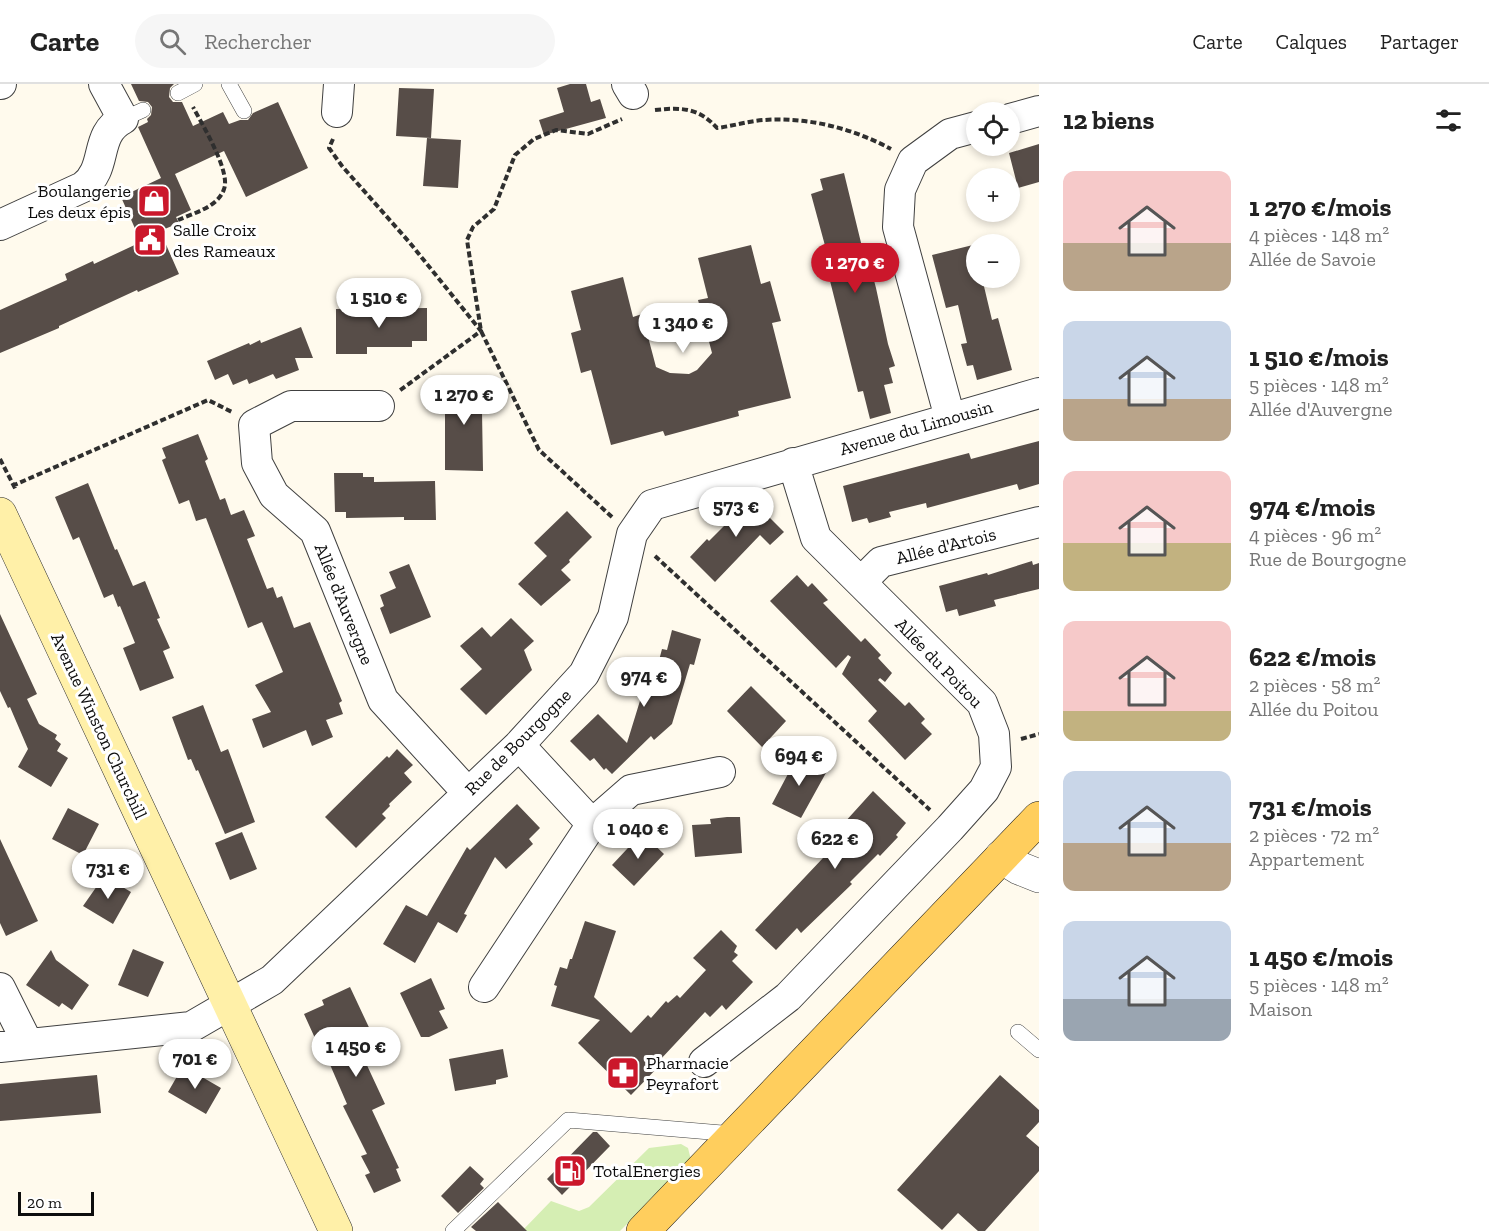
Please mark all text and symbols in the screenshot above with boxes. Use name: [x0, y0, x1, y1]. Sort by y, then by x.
search box: [135, 14, 555, 68]
text: Carte: [30, 25, 99, 58]
icon: search: [156, 25, 189, 58]
text: Rechercher: [204, 28, 312, 55]
text: Carte: [1192, 29, 1243, 54]
text: Calques: [1276, 29, 1347, 54]
text: Partager: [1380, 29, 1459, 54]
map controls: [966, 102, 1020, 288]
button: locate: [966, 102, 1020, 156]
text: 12 biens: [1063, 104, 1154, 136]
icon: filters: [1432, 104, 1465, 137]
button: +: [966, 168, 1020, 222]
place label: Boulangerie Les deux épis: [28, 180, 131, 223]
shop icon: Boulangerie Les deux épis: [136, 183, 172, 219]
text: 1 270 €/mois: [1249, 191, 1392, 223]
icon: home: [1111, 195, 1183, 267]
place label: Salle Croix des Rameaux: [173, 219, 275, 262]
public building icon: Salle Croix des Rameaux: [132, 222, 168, 258]
text: 4 pièces · 148 m²: [1249, 223, 1389, 247]
button: −: [966, 234, 1020, 288]
pin: 1 270 €: [800, 243, 910, 294]
text: Allée de Savoie: [1249, 247, 1376, 271]
text: 1 270 €: [825, 250, 885, 274]
pin: 1 510 €: [324, 278, 434, 329]
text: 1 510 €: [350, 285, 408, 309]
pin: 1 340 €: [628, 303, 738, 354]
text: 1 340 €: [653, 310, 713, 334]
text: 1 510 €/mois: [1249, 341, 1389, 373]
icon: home: [1111, 345, 1183, 417]
text: 5 pièces · 148 m²: [1249, 373, 1389, 397]
pin: 1 270 €: [409, 375, 519, 426]
text: 1 270 €: [434, 382, 494, 406]
street label: Avenue du Limousin: [837, 395, 996, 460]
text: Allée d'Auvergne: [1249, 397, 1392, 421]
pin: 573 €: [694, 487, 778, 538]
text: 974 €/mois: [1249, 491, 1376, 523]
text: 573 €: [713, 494, 759, 518]
icon: home: [1111, 495, 1183, 567]
street label: Allée d'Artois: [894, 523, 998, 569]
text: 4 pièces · 96 m²: [1249, 523, 1381, 547]
street label: Allée d'Auvergne: [310, 540, 378, 668]
text: Rue de Bourgogne: [1249, 547, 1406, 571]
street label: Allée du Poitou: [891, 613, 987, 713]
street label: Avenue Winston Churchill: [46, 629, 152, 823]
text: 622 €/mois: [1249, 641, 1376, 673]
icon: home: [1111, 645, 1183, 717]
pin: 974 €: [602, 657, 686, 708]
text: 974 €: [620, 664, 668, 688]
text: 2 pièces · 58 m²: [1249, 673, 1380, 697]
street label: Rue de Bourgogne: [460, 684, 576, 800]
text: Allée du Poitou: [1249, 697, 1378, 721]
pin: 694 €: [757, 736, 841, 787]
text: 694 €: [775, 743, 823, 767]
text: 731 €/mois: [1249, 791, 1372, 823]
icon: home: [1111, 795, 1183, 867]
pin: 1 040 €: [583, 809, 693, 860]
text: 1 040 €: [607, 816, 669, 840]
pin: 622 €: [793, 819, 877, 870]
text: 2 pièces · 72 m²: [1249, 823, 1379, 847]
text: 622 €: [811, 826, 859, 850]
text: Appartement: [1249, 847, 1364, 871]
pin: 731 €: [66, 849, 150, 900]
text: 731 €: [86, 856, 130, 880]
text: 1 450 €/mois: [1249, 941, 1393, 973]
icon: home: [1111, 945, 1183, 1017]
text: 5 pièces · 148 m²: [1249, 973, 1389, 997]
text: Maison: [1249, 997, 1312, 1021]
pin: 1 450 €: [301, 1027, 411, 1078]
text: 1 450 €: [326, 1034, 386, 1058]
pin: 701 €: [153, 1039, 237, 1090]
text: 701 €: [172, 1046, 218, 1070]
place label: Pharmacie Peyrafort: [646, 1052, 729, 1095]
pharmacy icon: Pharmacie Peyrafort: [605, 1055, 641, 1091]
fuel station icon: TotalEnergies: [552, 1153, 588, 1189]
place label: TotalEnergies: [593, 1160, 701, 1182]
scale bar: [18, 1189, 94, 1216]
text: 20 m: [27, 1193, 62, 1212]

